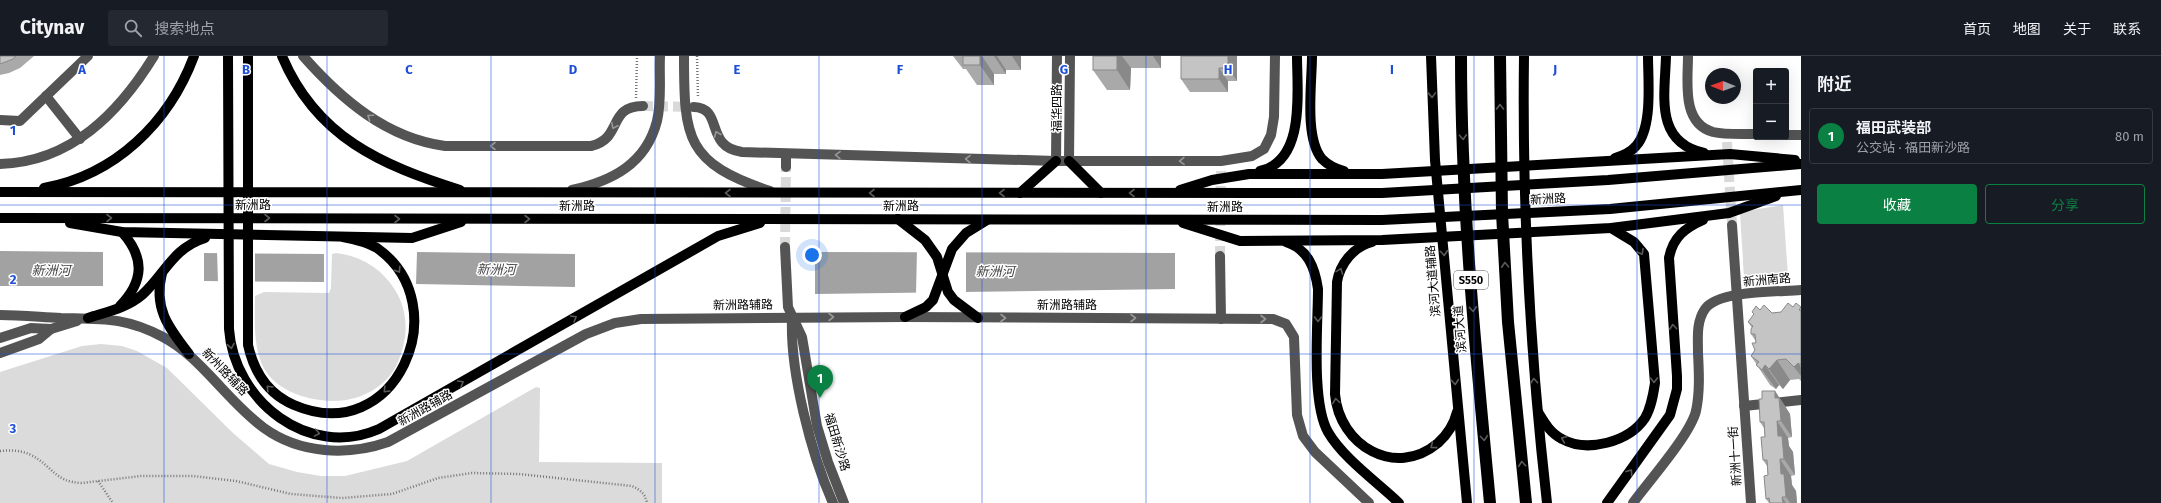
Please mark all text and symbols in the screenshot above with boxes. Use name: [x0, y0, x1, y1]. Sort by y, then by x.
search box: [108, 10, 388, 46]
text: Citynav: [20, 16, 84, 39]
icon: search: [122, 17, 144, 39]
text: 搜索地点: [154, 20, 214, 38]
text: 首页: [1963, 21, 1991, 38]
text: 地图: [2013, 21, 2041, 38]
text: 关于: [2063, 21, 2091, 38]
text: 联系: [2113, 21, 2141, 38]
text: A: [77, 62, 86, 77]
text: B: [242, 62, 250, 77]
text: C: [405, 62, 413, 77]
text: D: [569, 62, 578, 77]
text: E: [734, 62, 741, 77]
text: F: [897, 62, 904, 77]
text: G: [1060, 62, 1068, 77]
text: H: [1224, 62, 1232, 77]
text: I: [1390, 62, 1394, 77]
text: J: [1552, 62, 1557, 77]
north arrow: [1705, 68, 1741, 104]
map controls: [1753, 68, 1789, 140]
button: +: [1753, 68, 1789, 104]
text: 附近: [1817, 74, 1851, 95]
street label: 福华四路: [1050, 84, 1064, 132]
one-way arrow: [1428, 92, 1436, 98]
one-way arrow: [1496, 104, 1504, 110]
button: −: [1753, 104, 1789, 140]
one-way arrow: [367, 114, 374, 122]
text: 福田武装部: [1856, 119, 1931, 137]
one-way arrow: [611, 122, 619, 130]
text: 1: [10, 123, 16, 138]
text: 1: [1828, 129, 1834, 144]
text: 80 m: [2115, 129, 2144, 144]
one-way arrow: [714, 130, 722, 138]
one-way arrow: [1458, 134, 1467, 140]
text: 公交站 · 福田新沙路: [1856, 140, 1970, 155]
one-way arrow: [490, 142, 496, 150]
one-way arrow: [835, 151, 841, 160]
one-way arrow: [965, 154, 971, 163]
one-way arrow: [1179, 157, 1185, 165]
button: 收藏: [1817, 184, 1977, 224]
button: 分享: [1985, 184, 2145, 224]
one-way arrow: [725, 189, 731, 197]
one-way arrow: [869, 189, 875, 197]
one-way arrow: [999, 189, 1005, 197]
one-way arrow: [1129, 189, 1135, 197]
street label: 新洲路: [1530, 191, 1566, 207]
street label: 新洲路: [235, 198, 271, 212]
street label: 新洲路: [559, 199, 595, 213]
street label: 新洲路: [883, 199, 919, 213]
street label: 新洲路: [1207, 200, 1243, 214]
one-way arrow: [106, 214, 112, 222]
one-way arrow: [264, 214, 270, 222]
one-way arrow: [394, 215, 400, 223]
one-way arrow: [524, 215, 530, 223]
your location: [802, 245, 822, 265]
street label: 滨河大道辅路: [1423, 245, 1443, 317]
one-way arrow: [1636, 248, 1644, 255]
one-way arrow: [1439, 249, 1448, 256]
water label: 新洲河: [476, 262, 519, 277]
one-way arrow: [1501, 262, 1509, 268]
water label: 新洲河: [31, 263, 73, 278]
water label: 新洲河: [975, 264, 1017, 279]
one-way arrow: [393, 266, 401, 273]
one-way arrow: [1335, 268, 1344, 275]
road number: S550: [1454, 271, 1488, 289]
street label: 新洲南路: [1742, 271, 1792, 289]
text: 2: [10, 272, 17, 287]
street label: 新洲路辅路: [713, 297, 773, 313]
street label: 新洲路辅路: [1037, 298, 1097, 312]
street label: 滨河大道: [1451, 304, 1469, 354]
one-way arrow: [1468, 306, 1477, 312]
one-way arrow: [828, 313, 834, 321]
one-way arrow: [1000, 314, 1006, 322]
one-way arrow: [1130, 314, 1136, 322]
one-way arrow: [1260, 315, 1266, 323]
one-way arrow: [570, 316, 577, 323]
one-way arrow: [1314, 316, 1322, 322]
one-way arrow: [1669, 324, 1678, 330]
one-way arrow: [226, 343, 235, 349]
street label: 新州路辅路: [199, 346, 251, 398]
pin: 1: [807, 365, 833, 398]
one-way arrow: [1650, 377, 1658, 383]
one-way arrow: [1530, 378, 1539, 384]
one-way arrow: [1451, 379, 1460, 385]
one-way arrow: [457, 380, 465, 387]
one-way arrow: [267, 385, 274, 393]
one-way arrow: [383, 385, 391, 393]
street label: 新洲路辅路: [395, 387, 455, 429]
one-way arrow: [1331, 398, 1340, 404]
street label: 福田新沙路: [822, 411, 852, 473]
text: 3: [9, 421, 17, 436]
street label: 新洲十一街: [1726, 426, 1744, 486]
one-way arrow: [314, 429, 320, 437]
one-way arrow: [1479, 435, 1488, 441]
one-way arrow: [1561, 435, 1568, 443]
one-way arrow: [1430, 442, 1437, 449]
one-way arrow: [1518, 461, 1527, 467]
one-way arrow: [1626, 469, 1633, 476]

